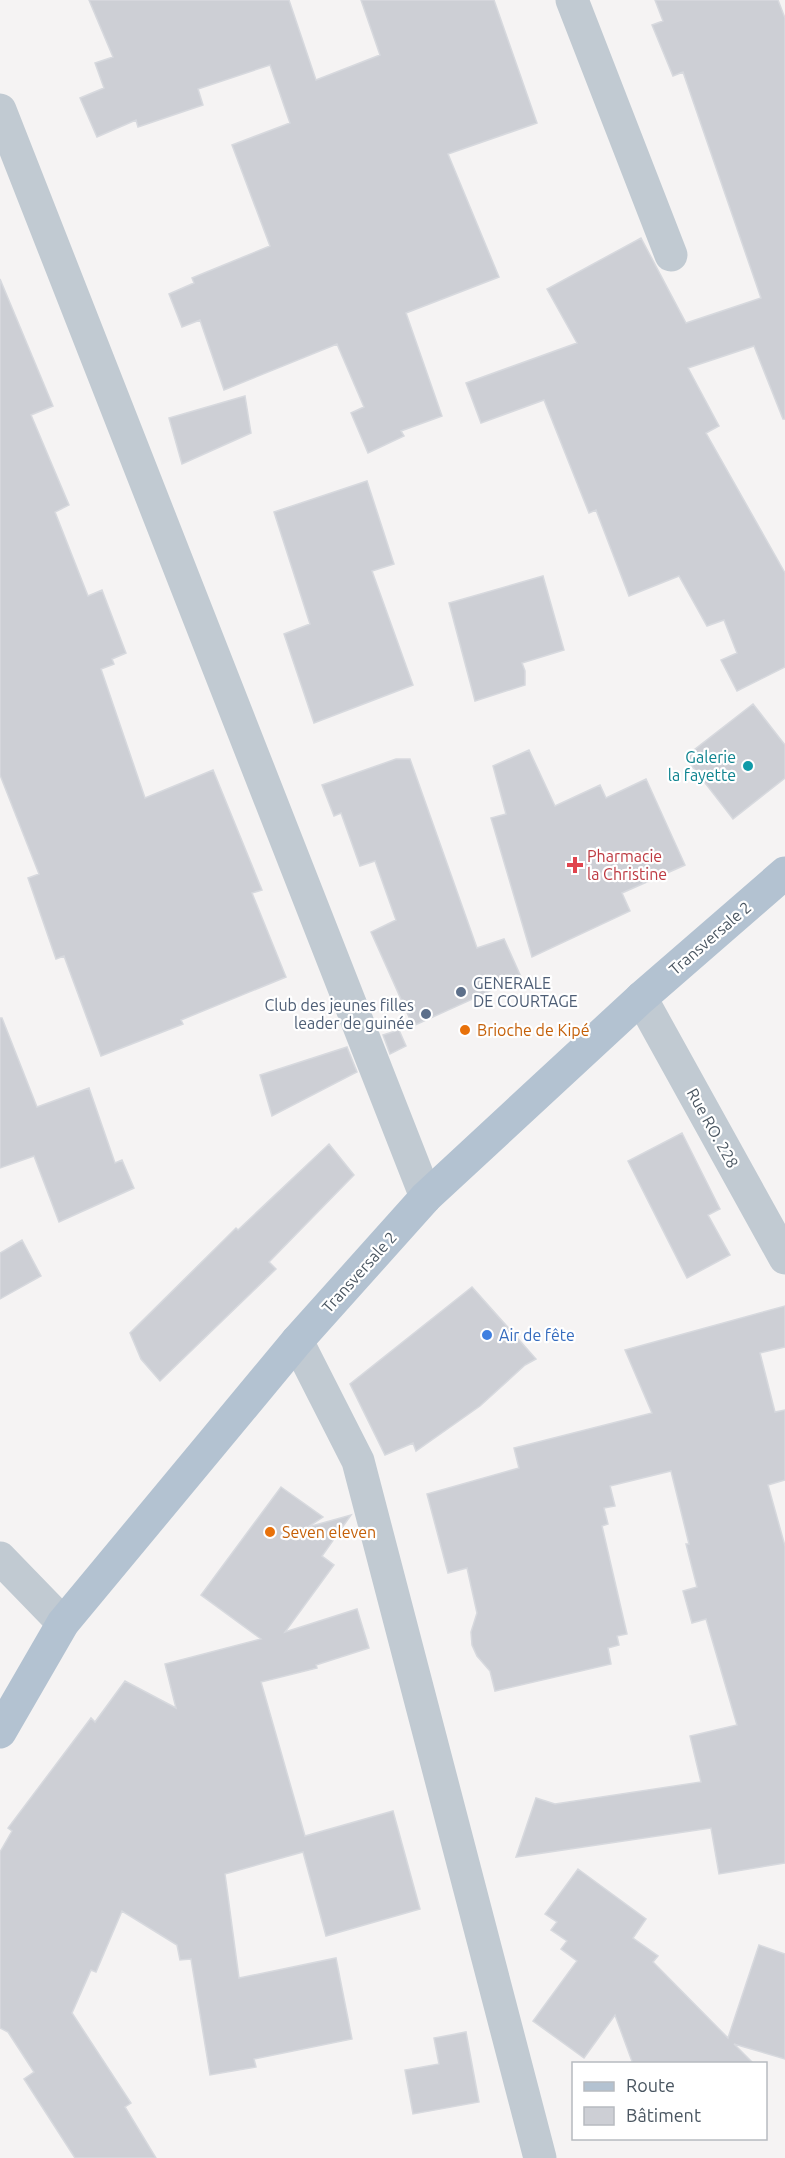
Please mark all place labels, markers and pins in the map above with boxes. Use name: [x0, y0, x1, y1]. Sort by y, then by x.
place label: Galerie la fayette: [668, 748, 736, 784]
marker: Galerie la fayette: [741, 759, 755, 773]
place label: Pharmacie la Christine: [587, 847, 667, 883]
marker: Pharmacie la Christine: [568, 858, 582, 872]
place label: GENERALE DE COURTAGE: [473, 974, 578, 1010]
marker: GENERALE DE COURTAGE: [454, 985, 468, 999]
place label: Club des jeunes filles leader de guinée: [264, 996, 414, 1032]
marker: Club des jeunes filles leader de guinée: [419, 1007, 433, 1021]
place label: Brioche de Kipé: [477, 1021, 590, 1039]
marker: Brioche de Kipé: [458, 1023, 472, 1037]
place label: Air de fête: [499, 1326, 575, 1344]
marker: Air de fête: [480, 1328, 494, 1342]
place label: Seven eleven: [282, 1523, 376, 1541]
marker: Seven eleven: [263, 1525, 277, 1539]

